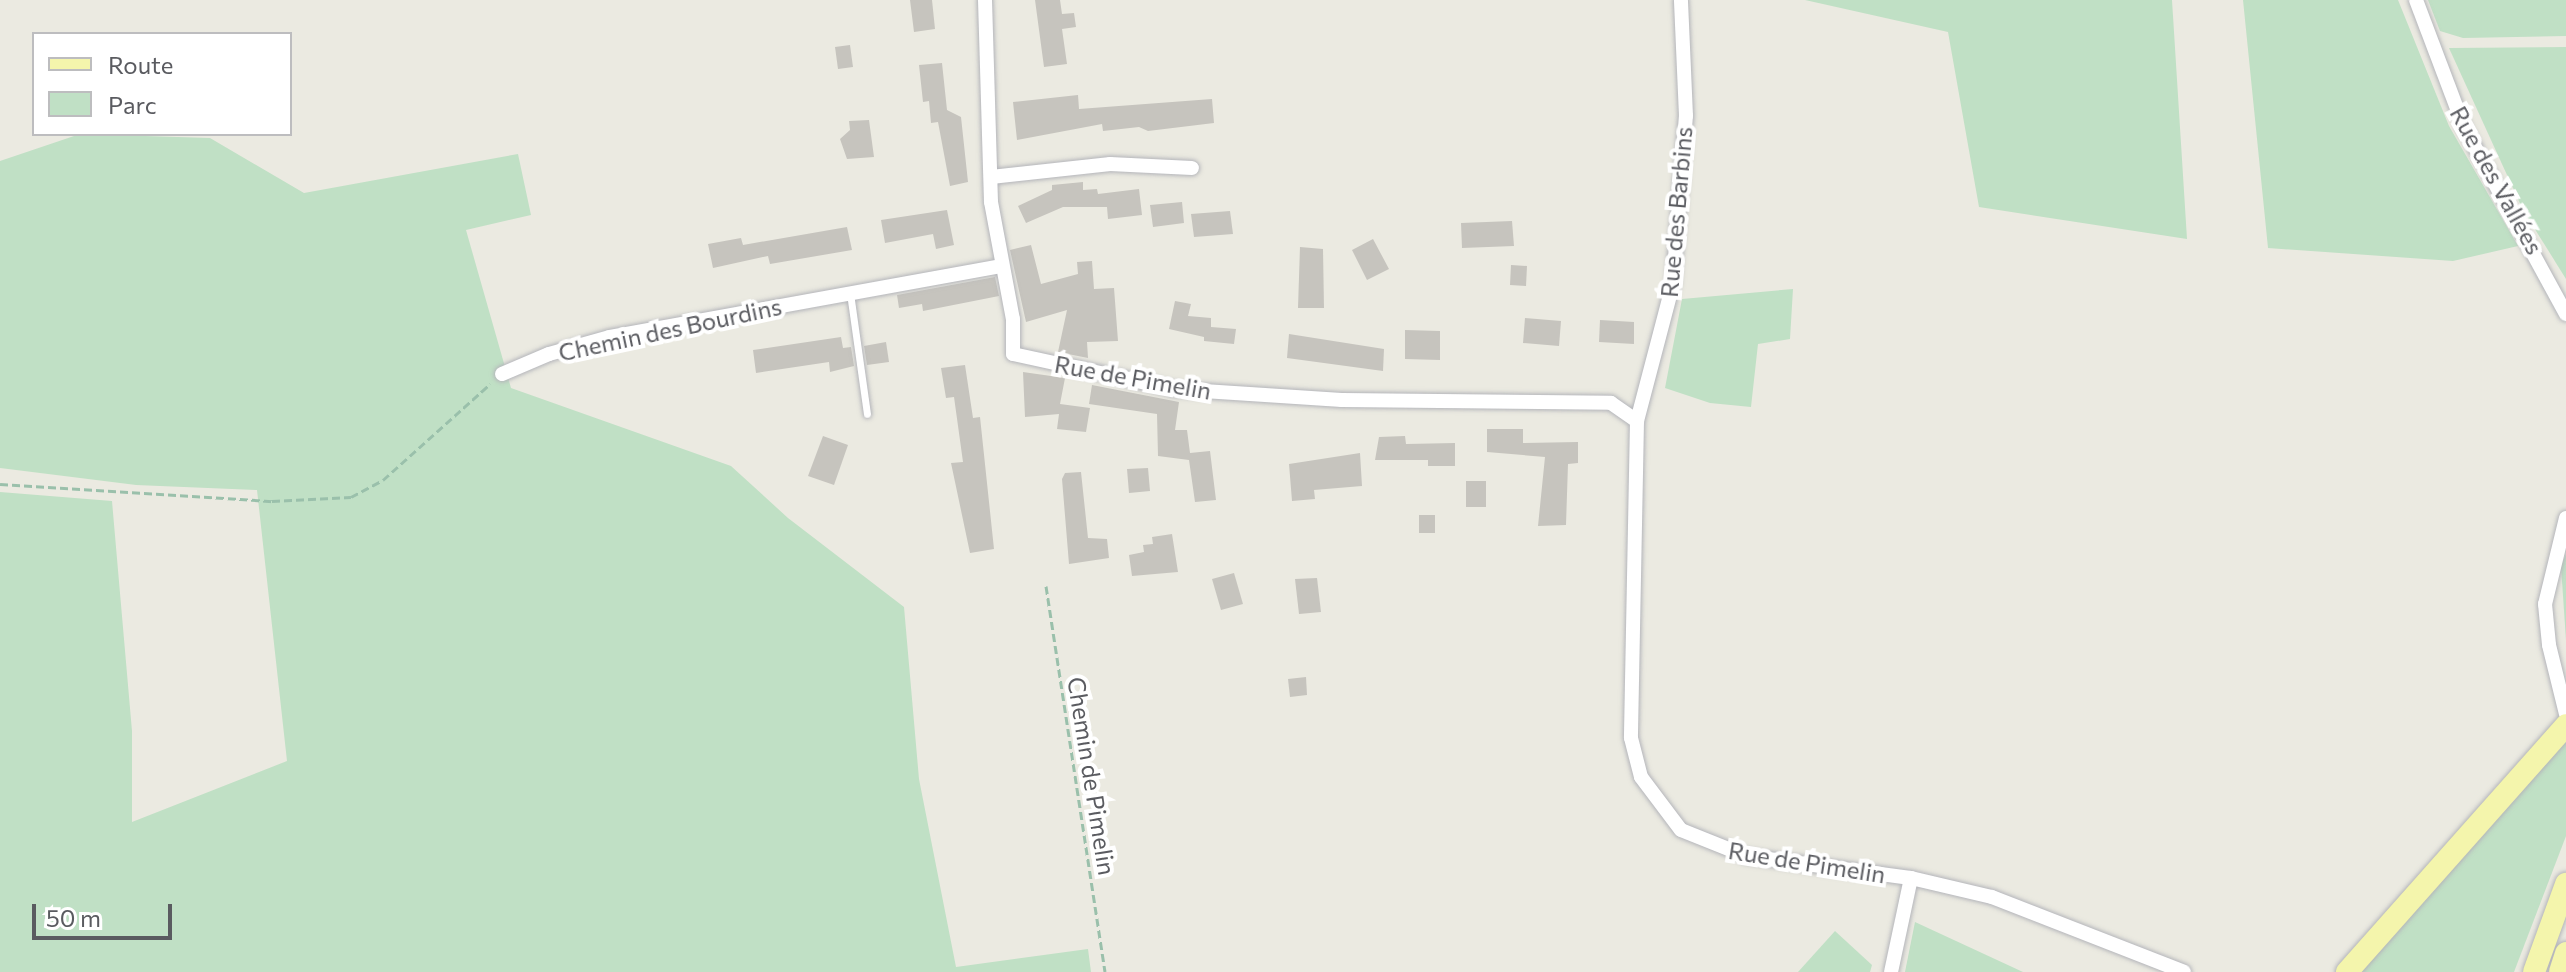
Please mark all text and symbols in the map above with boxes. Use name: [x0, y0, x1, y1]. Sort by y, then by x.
legend: [32, 32, 292, 136]
text: Route: [108, 50, 173, 79]
text: Parc: [108, 90, 157, 119]
street label: Rue des Vallées: [2444, 101, 2550, 259]
street label: Rue des Barbins: [1654, 125, 1698, 299]
street label: Chemin des Bourdins: [556, 291, 784, 367]
street label: Rue de Pimelin: [1052, 349, 1214, 405]
street label: Chemin de Pimelin: [1062, 675, 1122, 877]
street label: Rue de Pimelin: [1726, 835, 1888, 889]
scale bar: [36, 888, 176, 938]
text: 50 m: [46, 903, 101, 932]

